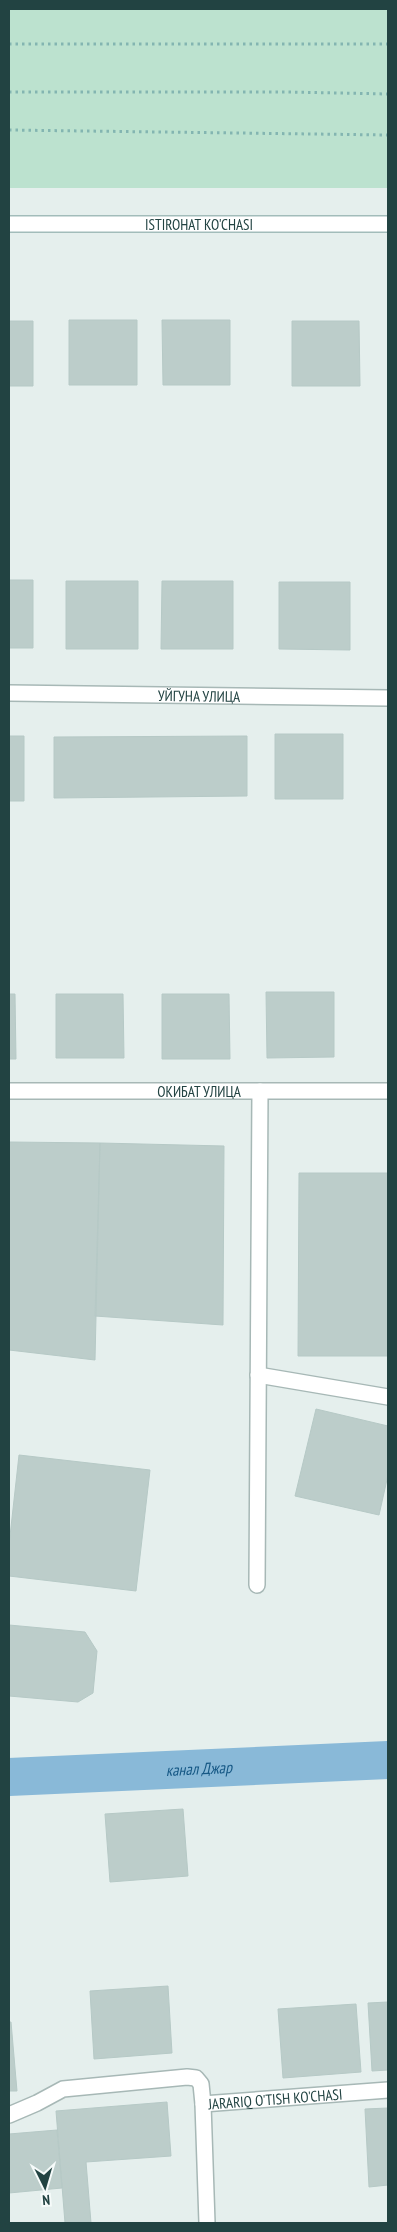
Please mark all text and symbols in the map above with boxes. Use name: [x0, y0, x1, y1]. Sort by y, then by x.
street label: ISTIROHAT KO'CHASI: [145, 215, 253, 234]
street label: УЙГУНА УЛИЦА: [158, 685, 241, 706]
street label: ОКИБАТ УЛИЦА: [157, 1082, 242, 1101]
water label: канал Джар: [165, 1757, 233, 1780]
street label: JARARIQ O'TISH KO'CHASI: [207, 2084, 343, 2113]
north arrow: [20, 2162, 70, 2212]
text: N: [42, 2191, 51, 2209]

